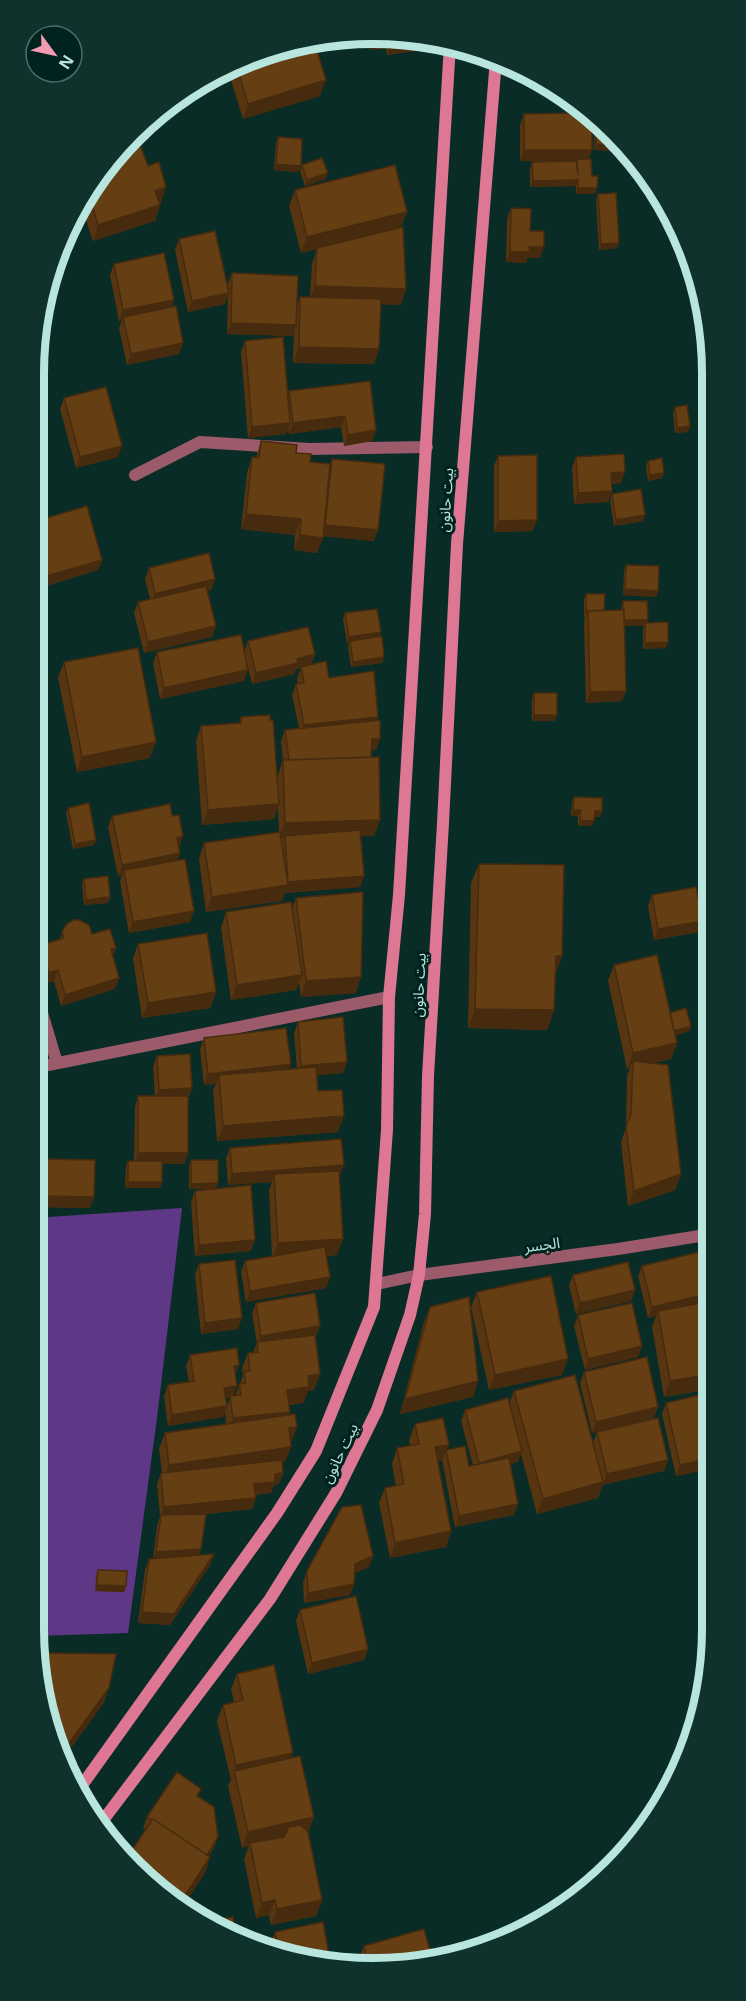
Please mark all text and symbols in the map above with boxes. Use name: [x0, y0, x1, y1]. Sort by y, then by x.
north arrow: [24, 24, 84, 84]
text: N: [54, 51, 79, 74]
street label: بيت حانون: [433, 467, 457, 533]
street label: بيت حانون: [406, 952, 430, 1018]
street label: الجسر: [522, 1232, 561, 1256]
street label: بيت حانون: [316, 1420, 362, 1486]

